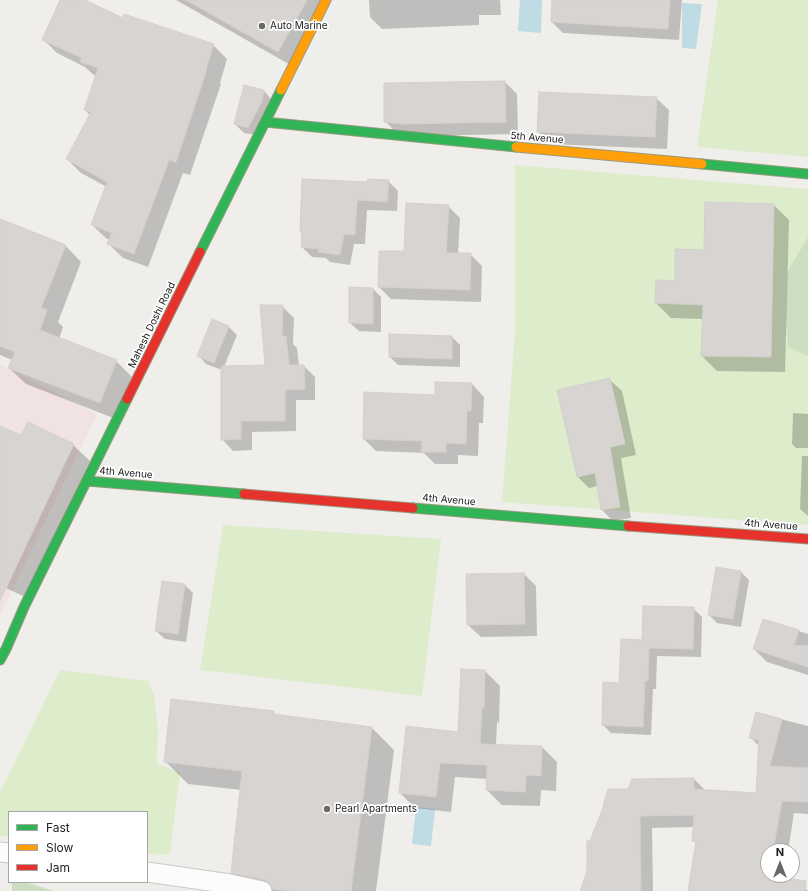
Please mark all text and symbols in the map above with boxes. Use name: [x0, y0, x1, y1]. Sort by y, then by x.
place label: Auto Marine: [270, 20, 328, 32]
marker: Auto Marine: [257, 21, 267, 31]
street label: 5th Avenue: [510, 130, 564, 146]
street label: Mahesh Doshi Road: [126, 280, 178, 370]
street label: 4th Avenue: [99, 465, 153, 481]
street label: 4th Avenue: [422, 492, 476, 508]
street label: 4th Avenue: [744, 517, 798, 533]
place label: Pearl Apartments: [335, 803, 417, 815]
marker: Pearl Apartments: [322, 804, 332, 814]
legend: [8, 811, 148, 883]
text: Fast: [46, 820, 70, 835]
text: Slow: [46, 840, 73, 855]
north arrow: [760, 843, 800, 883]
text: N: [776, 845, 784, 859]
text: Jam: [46, 860, 70, 875]

